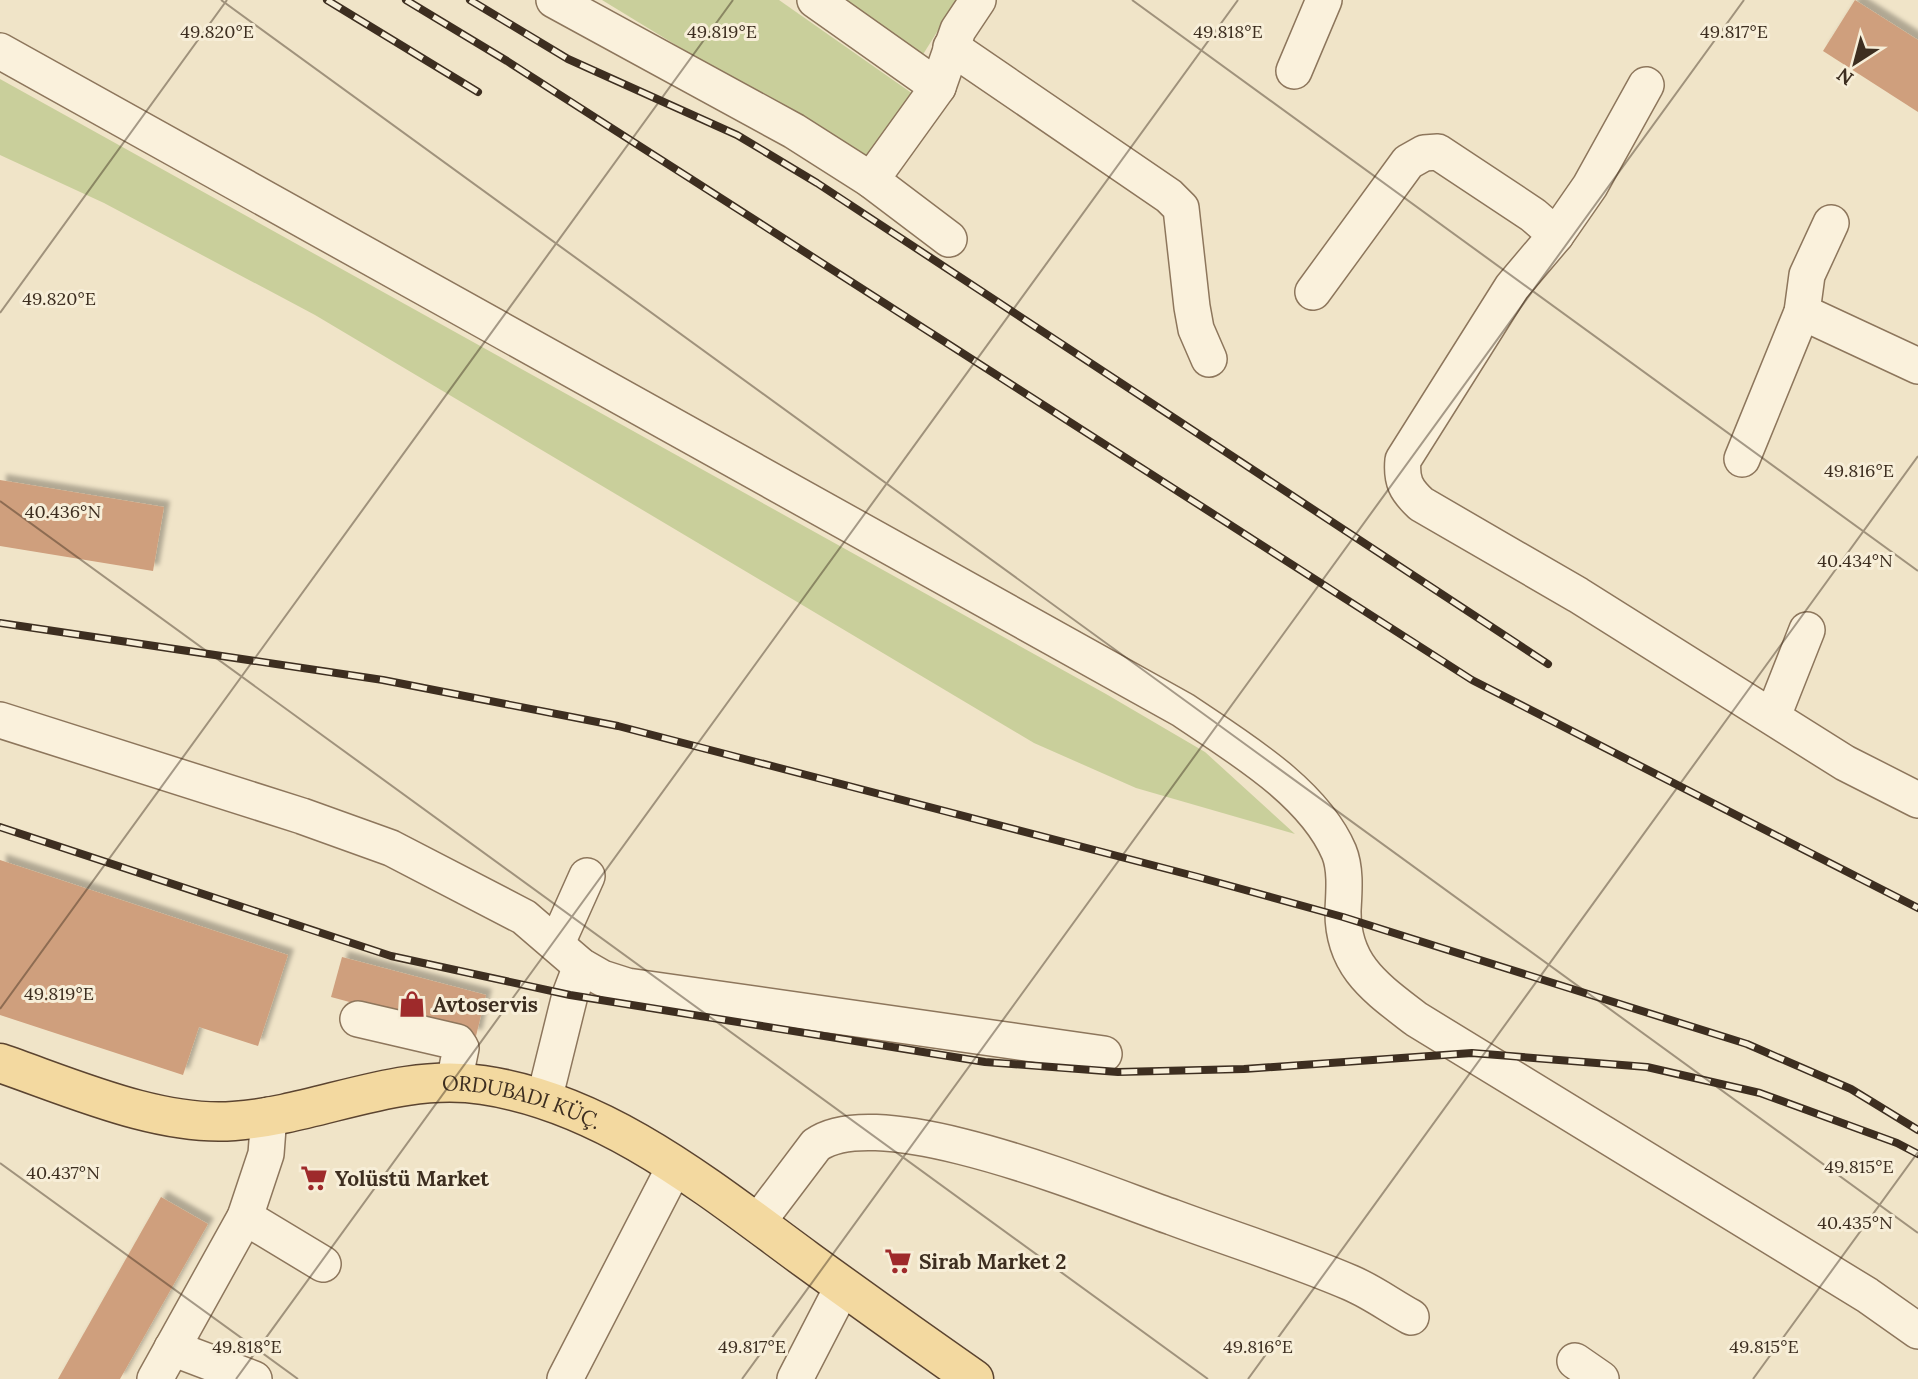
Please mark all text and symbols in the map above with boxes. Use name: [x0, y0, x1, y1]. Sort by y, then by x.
text: 49.820°E: [180, 20, 254, 43]
text: 49.819°E: [687, 20, 757, 43]
text: 49.818°E: [1193, 20, 1263, 43]
text: 49.817°E: [1700, 20, 1768, 43]
north arrow: [1820, 28, 1890, 98]
text: N: [1832, 63, 1858, 91]
text: 49.820°E: [22, 287, 96, 310]
text: 49.816°E: [1824, 459, 1894, 482]
text: 40.436°N: [25, 500, 101, 523]
text: 40.434°N: [1817, 549, 1893, 572]
text: 49.819°E: [24, 982, 94, 1005]
shop icon: Avtoservis: [397, 989, 427, 1019]
place label: Avtoservis: [433, 991, 538, 1018]
street label: ORDUBADI KÜÇ.: [442, 1069, 606, 1135]
text: 49.815°E: [1824, 1155, 1894, 1178]
text: 40.437°N: [26, 1161, 100, 1184]
supermarket icon: Yolüstü Market: [299, 1163, 329, 1193]
place label: Yolüstü Market: [335, 1165, 489, 1192]
text: 40.435°N: [1817, 1211, 1893, 1234]
supermarket icon: Sirab Market 2: [883, 1246, 913, 1276]
place label: Sirab Market 2: [919, 1248, 1067, 1275]
text: 49.818°E: [212, 1335, 282, 1358]
text: 49.817°E: [718, 1335, 786, 1358]
text: 49.816°E: [1223, 1335, 1293, 1358]
text: 49.815°E: [1729, 1335, 1799, 1358]

